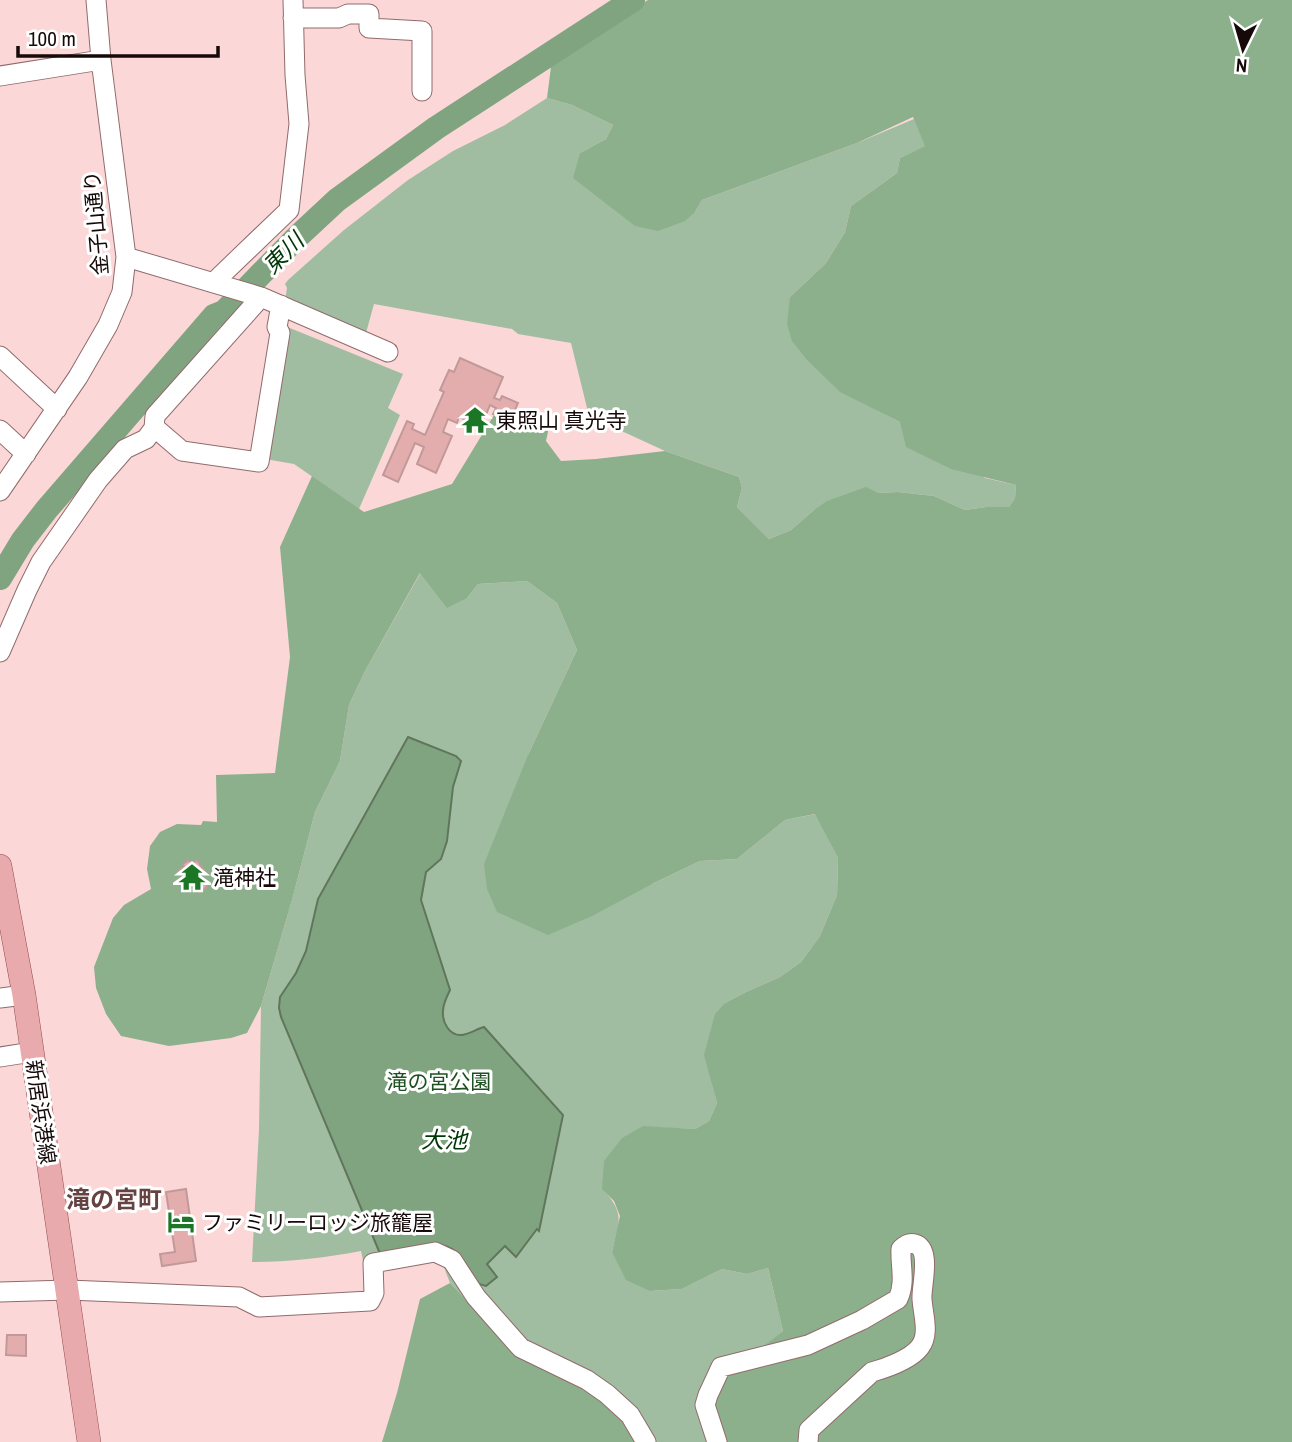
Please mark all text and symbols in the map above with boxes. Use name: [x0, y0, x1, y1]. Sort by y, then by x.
scale bar: [18, 14, 217, 58]
north arrow: [1208, 14, 1278, 84]
text: 100 m: [28, 24, 76, 53]
text: N: [1235, 52, 1248, 79]
street label: 金子山通り: [77, 169, 115, 277]
water label: 東川: [256, 224, 312, 280]
temple icon: 東照山 真光寺: [460, 405, 490, 435]
place label: 東照山 真光寺: [496, 406, 627, 435]
temple icon: 滝神社: [177, 862, 207, 892]
place label: 滝神社: [213, 863, 276, 892]
street label: 新居浜港線: [19, 1058, 63, 1166]
park label: 滝の宮公園: [387, 1067, 492, 1096]
water label: 大池: [421, 1124, 469, 1155]
district label: 滝の宮町: [66, 1183, 162, 1215]
hotel icon: ファミリーロッジ旅籠屋: [166, 1207, 196, 1237]
place label: ファミリーロッジ旅籠屋: [202, 1208, 433, 1237]

